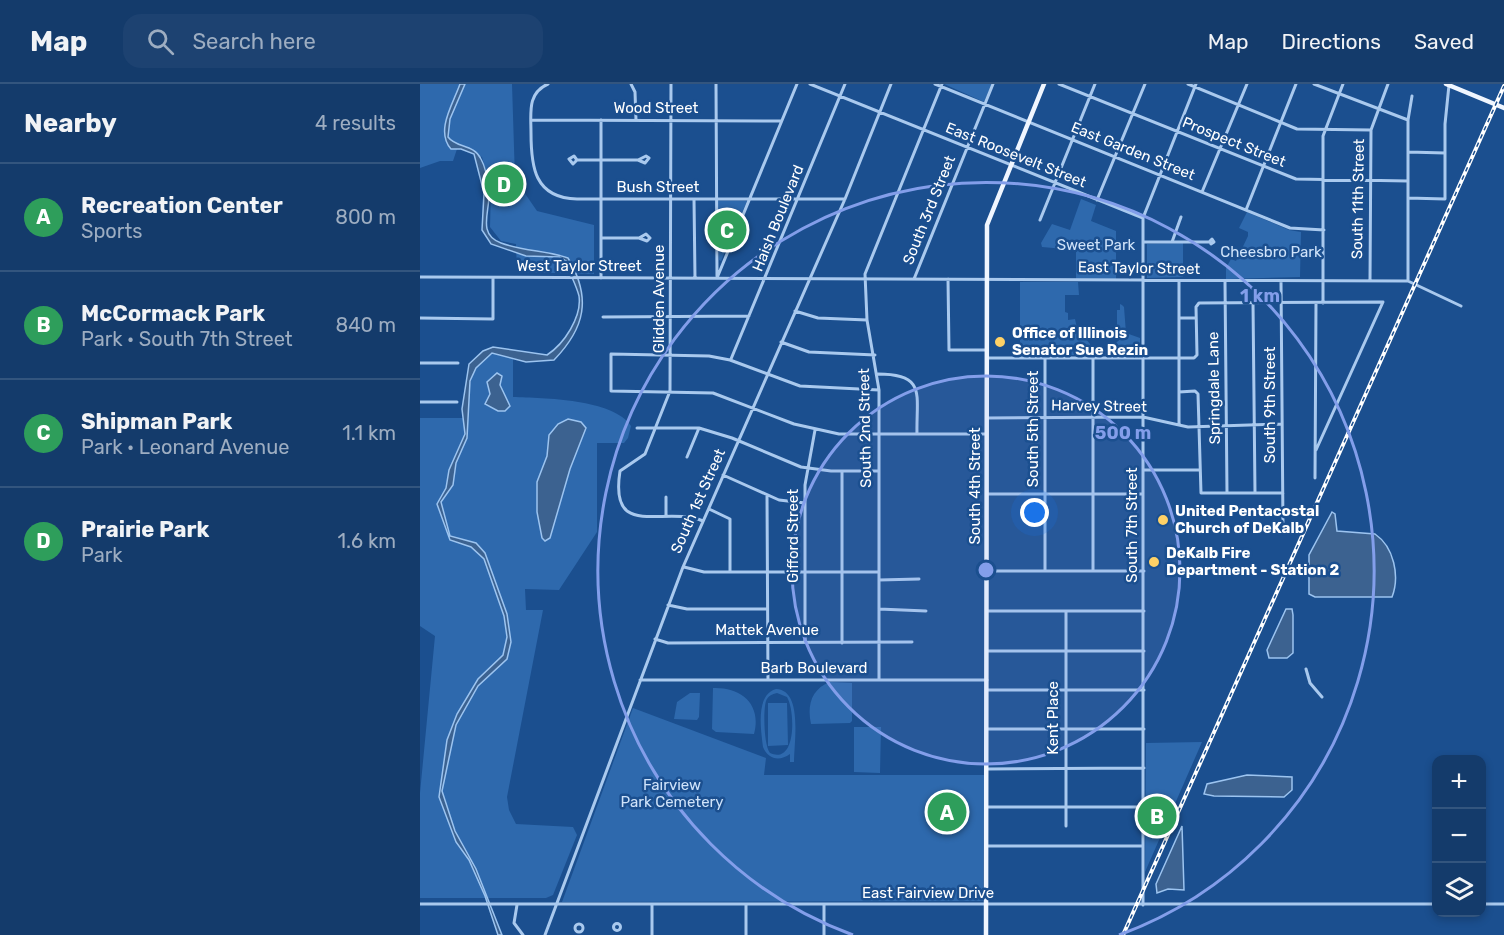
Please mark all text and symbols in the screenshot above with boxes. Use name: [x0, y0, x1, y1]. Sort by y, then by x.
search box: [123, 14, 543, 68]
text: Map: [30, 25, 87, 58]
icon: search: [144, 25, 177, 58]
text: Search here: [192, 28, 316, 55]
text: Map: [1208, 29, 1249, 54]
text: Directions: [1282, 29, 1381, 54]
text: Saved: [1414, 29, 1474, 54]
street label: Wood Street: [614, 99, 699, 117]
text: Nearby: [24, 108, 117, 139]
text: 4 results: [315, 111, 396, 135]
street label: Prospect Street: [1180, 113, 1288, 171]
street label: East Garden Street: [1068, 118, 1198, 184]
street label: East Roosevelt Street: [943, 119, 1089, 192]
street label: South 11th Street: [1348, 138, 1368, 259]
street label: South 3rd Street: [899, 153, 959, 267]
pin: D: [484, 162, 524, 206]
street label: Haish Boulevard: [748, 162, 808, 274]
street label: Bush Street: [617, 178, 700, 196]
text: Recreation Center: [81, 192, 283, 219]
text: A: [36, 205, 51, 229]
text: 800 m: [335, 205, 396, 229]
pin: C: [708, 208, 746, 252]
text: Sports: [81, 219, 142, 243]
park label: Sweet Park: [1057, 236, 1136, 254]
park label: Cheesbro Park: [1220, 243, 1322, 261]
street label: Glidden Avenue: [650, 245, 668, 353]
street label: West Taylor Street: [516, 257, 642, 275]
street label: East Taylor Street: [1078, 258, 1201, 278]
text: 1 km: [1240, 285, 1280, 307]
text: McCormack Park: [81, 300, 265, 327]
text: B: [36, 313, 51, 337]
text: 840 m: [335, 313, 396, 337]
place label: Office of Illinois Senator Sue Rezin: [1012, 324, 1148, 359]
text: Park · South 7th Street: [81, 327, 293, 351]
street label: Springdale Lane: [1204, 331, 1224, 445]
marker: Office of Illinois Senator Sue Rezin: [993, 335, 1007, 349]
street label: South 9th Street: [1261, 347, 1279, 463]
street label: South 2nd Street: [855, 368, 875, 488]
street label: South 5th Street: [1024, 371, 1042, 487]
street label: Harvey Street: [1051, 396, 1147, 416]
text: Shipman Park: [81, 408, 232, 435]
text: C: [36, 421, 51, 445]
text: 1.1 km: [342, 421, 396, 445]
text: 500 m: [1095, 422, 1151, 444]
street label: South 4th Street: [966, 427, 984, 545]
text: Park · Leonard Avenue: [81, 435, 289, 459]
street label: South 1st Street: [667, 446, 729, 556]
street label: South 7th Street: [1123, 467, 1141, 583]
street label: Gifford Street: [784, 489, 802, 583]
your location: [1020, 498, 1049, 527]
place label: United Pentacostal Church of DeKalb: [1175, 502, 1319, 537]
marker: United Pentacostal Church of DeKalb: [1156, 513, 1170, 527]
text: Prairie Park: [81, 516, 209, 543]
text: D: [36, 529, 51, 553]
text: 1.6 km: [338, 529, 396, 553]
text: Park: [81, 543, 123, 567]
place label: DeKalb Fire Department - Station 2: [1166, 544, 1340, 579]
marker: DeKalb Fire Department - Station 2: [1147, 555, 1161, 569]
centre of rings: [976, 560, 996, 580]
street label: Mattek Avenue: [715, 621, 819, 639]
street label: Barb Boulevard: [761, 659, 867, 677]
street label: Kent Place: [1044, 681, 1062, 755]
map controls: [1432, 755, 1486, 917]
button: +: [1432, 755, 1486, 809]
park label: Fairview Park Cemetery: [620, 776, 724, 811]
pin: A: [928, 790, 966, 834]
pin: B: [1138, 794, 1176, 838]
button: −: [1432, 809, 1486, 863]
button: layers: [1432, 863, 1486, 917]
street label: East Fairview Drive: [862, 884, 994, 902]

